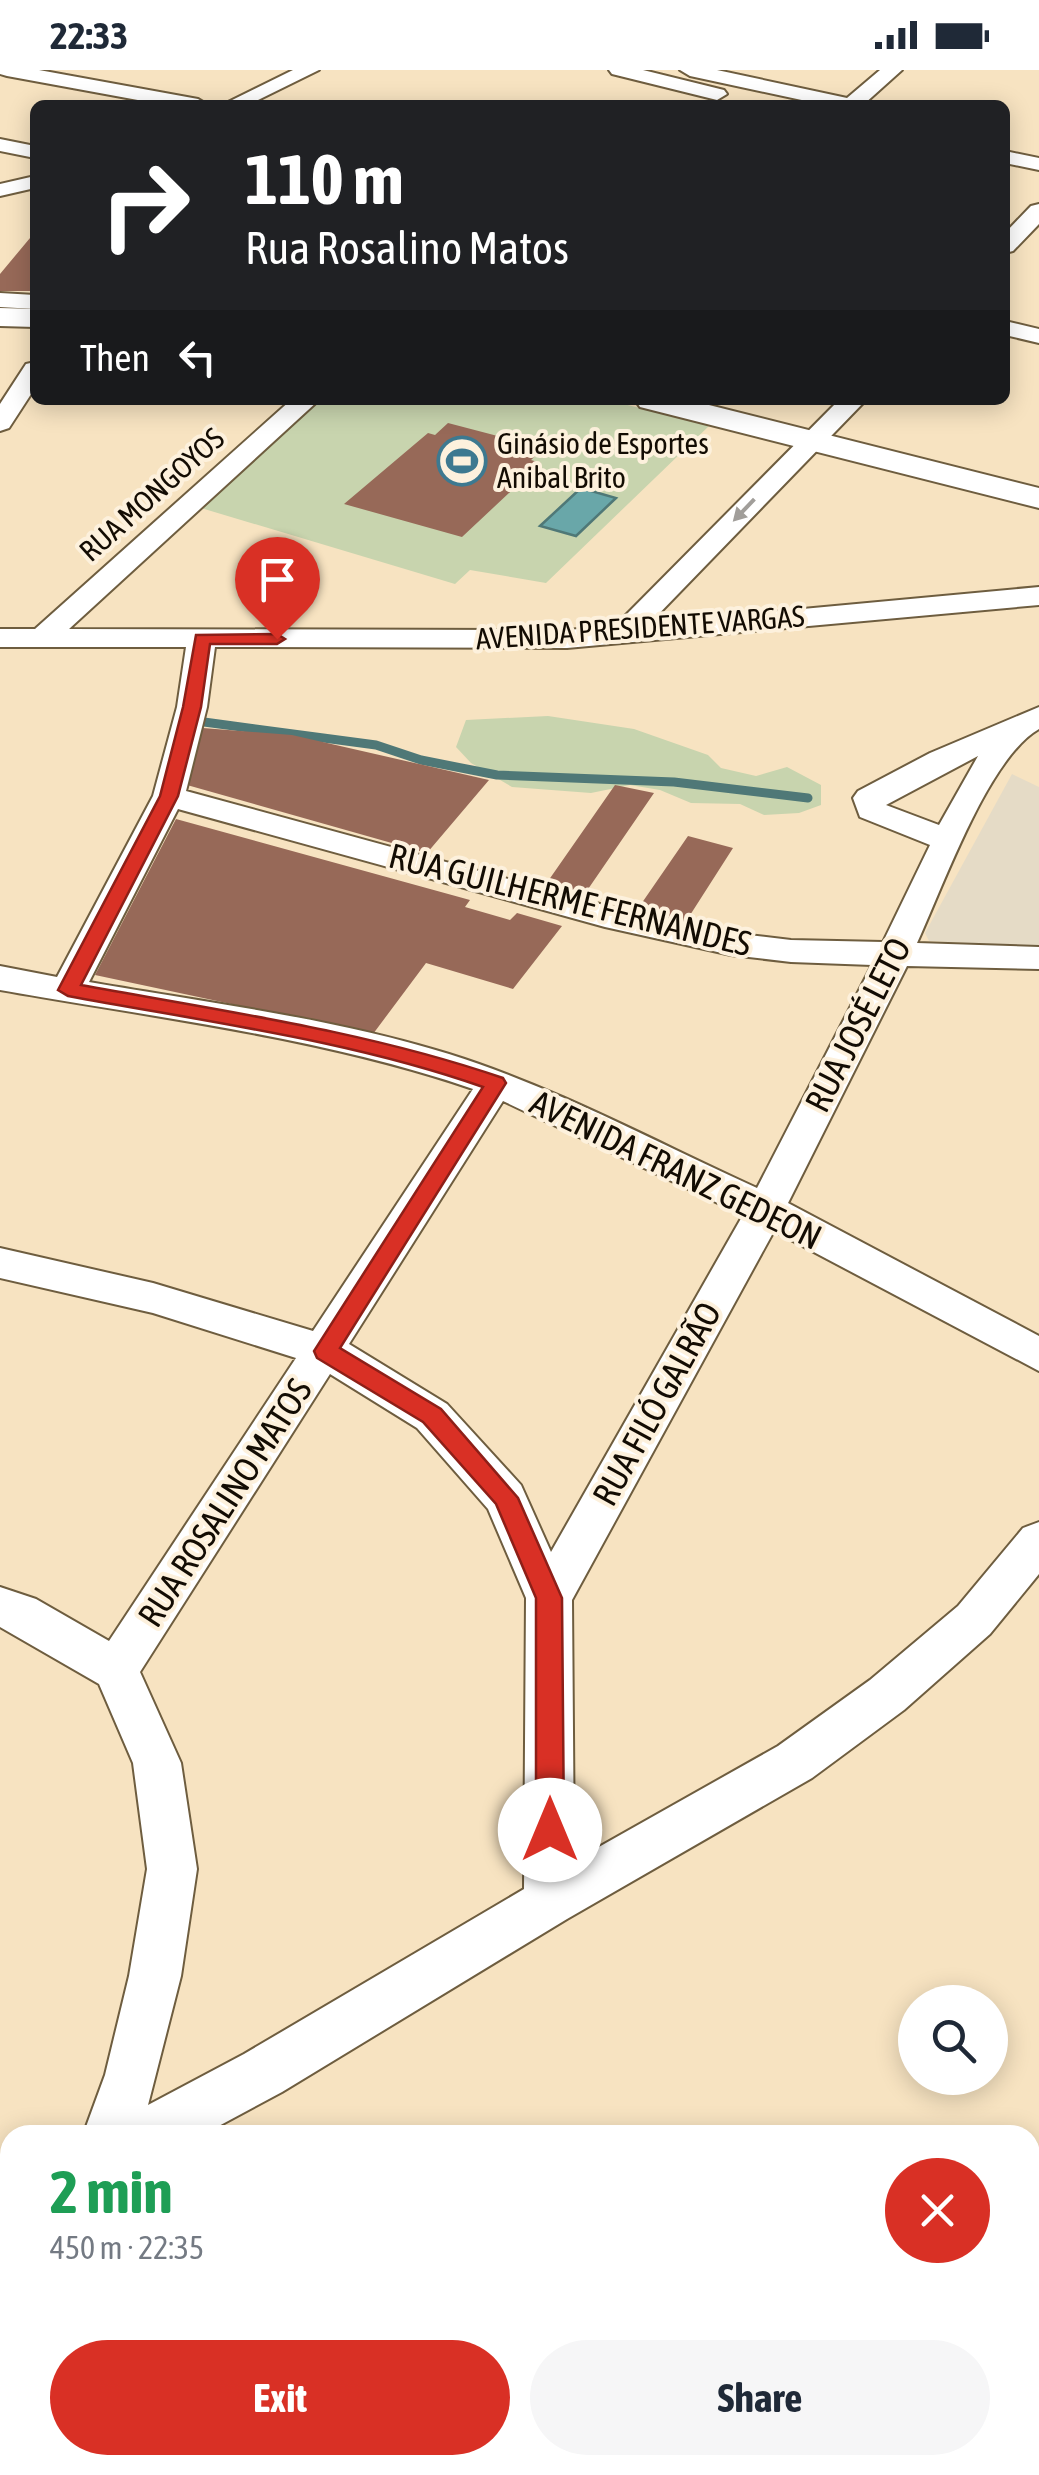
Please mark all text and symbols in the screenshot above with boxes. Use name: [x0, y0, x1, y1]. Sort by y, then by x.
text: 22:33: [50, 14, 128, 57]
text: 110 m: [245, 139, 404, 219]
icon: right: [80, 140, 210, 270]
text: Rua Rosalino Matos: [245, 222, 569, 274]
icon: left: [170, 330, 225, 385]
text: Then: [80, 336, 150, 379]
street label: RUA MONGOYOS: [72, 421, 230, 568]
place label: Ginásio de Esportes Anibal Brito: [497, 426, 709, 494]
sports icon: Ginásio de Esportes Anibal Brito: [436, 435, 488, 487]
one-way arrow: [733, 498, 756, 522]
pin: [235, 537, 320, 640]
icon: arrive: [250, 552, 305, 607]
street label: AVENIDA PRESIDENTE VARGAS: [474, 599, 805, 655]
street label: RUA GUILHERME FERNANDES: [385, 835, 755, 963]
street label: RUA JOSÉ LETO: [796, 931, 918, 1118]
street label: AVENIDA FRANZ GEDEON: [524, 1081, 828, 1257]
street label: RUA FILÓ GALRÃO: [584, 1295, 728, 1512]
street label: RUA ROSALINO MATOS: [129, 1371, 319, 1634]
position arrow: [498, 1778, 602, 1882]
map controls: [898, 1985, 1008, 2095]
button: search: [898, 1985, 1008, 2095]
text: 2 min: [50, 2157, 173, 2226]
button: close: [885, 2158, 990, 2263]
text: 450 m · 22:35: [50, 2229, 204, 2266]
button: Exit: [50, 2340, 510, 2455]
button: Share: [530, 2340, 990, 2455]

